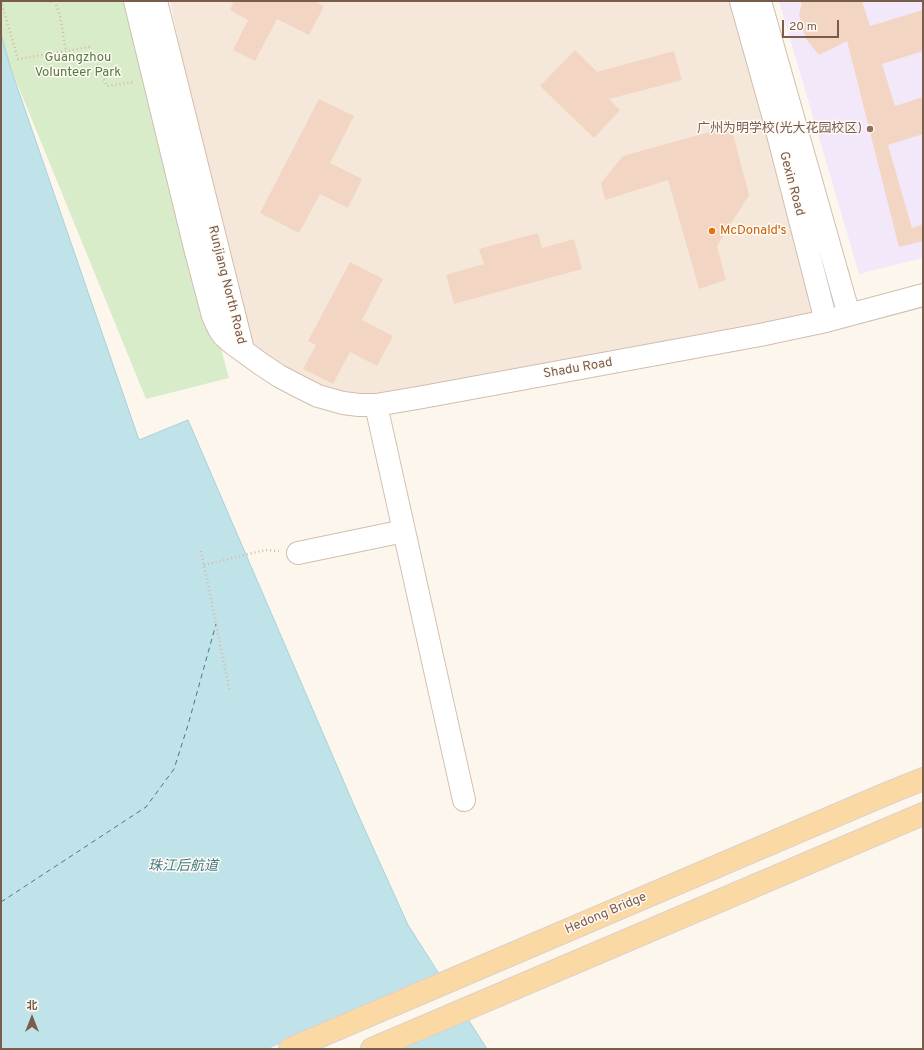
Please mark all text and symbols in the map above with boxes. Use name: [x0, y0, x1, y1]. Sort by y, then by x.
scale bar: [784, 12, 841, 38]
text: 20 m: [789, 19, 817, 35]
park label: Guangzhou Volunteer Park: [35, 50, 121, 81]
place label: 广州为明学校(光大花园校区): [697, 121, 862, 137]
marker: 广州为明学校(光大花园校区): [865, 124, 875, 134]
street label: Gexin Road: [775, 150, 807, 218]
place label: McDonald's: [720, 223, 787, 239]
street label: Runjiang North Road: [204, 224, 248, 346]
marker: McDonald's: [707, 226, 717, 236]
street label: Shadu Road: [542, 355, 614, 383]
water label: 珠江后航道: [148, 859, 218, 875]
street label: Hedong Bridge: [563, 890, 649, 938]
north arrow: [12, 998, 52, 1038]
text: 北: [27, 999, 38, 1013]

